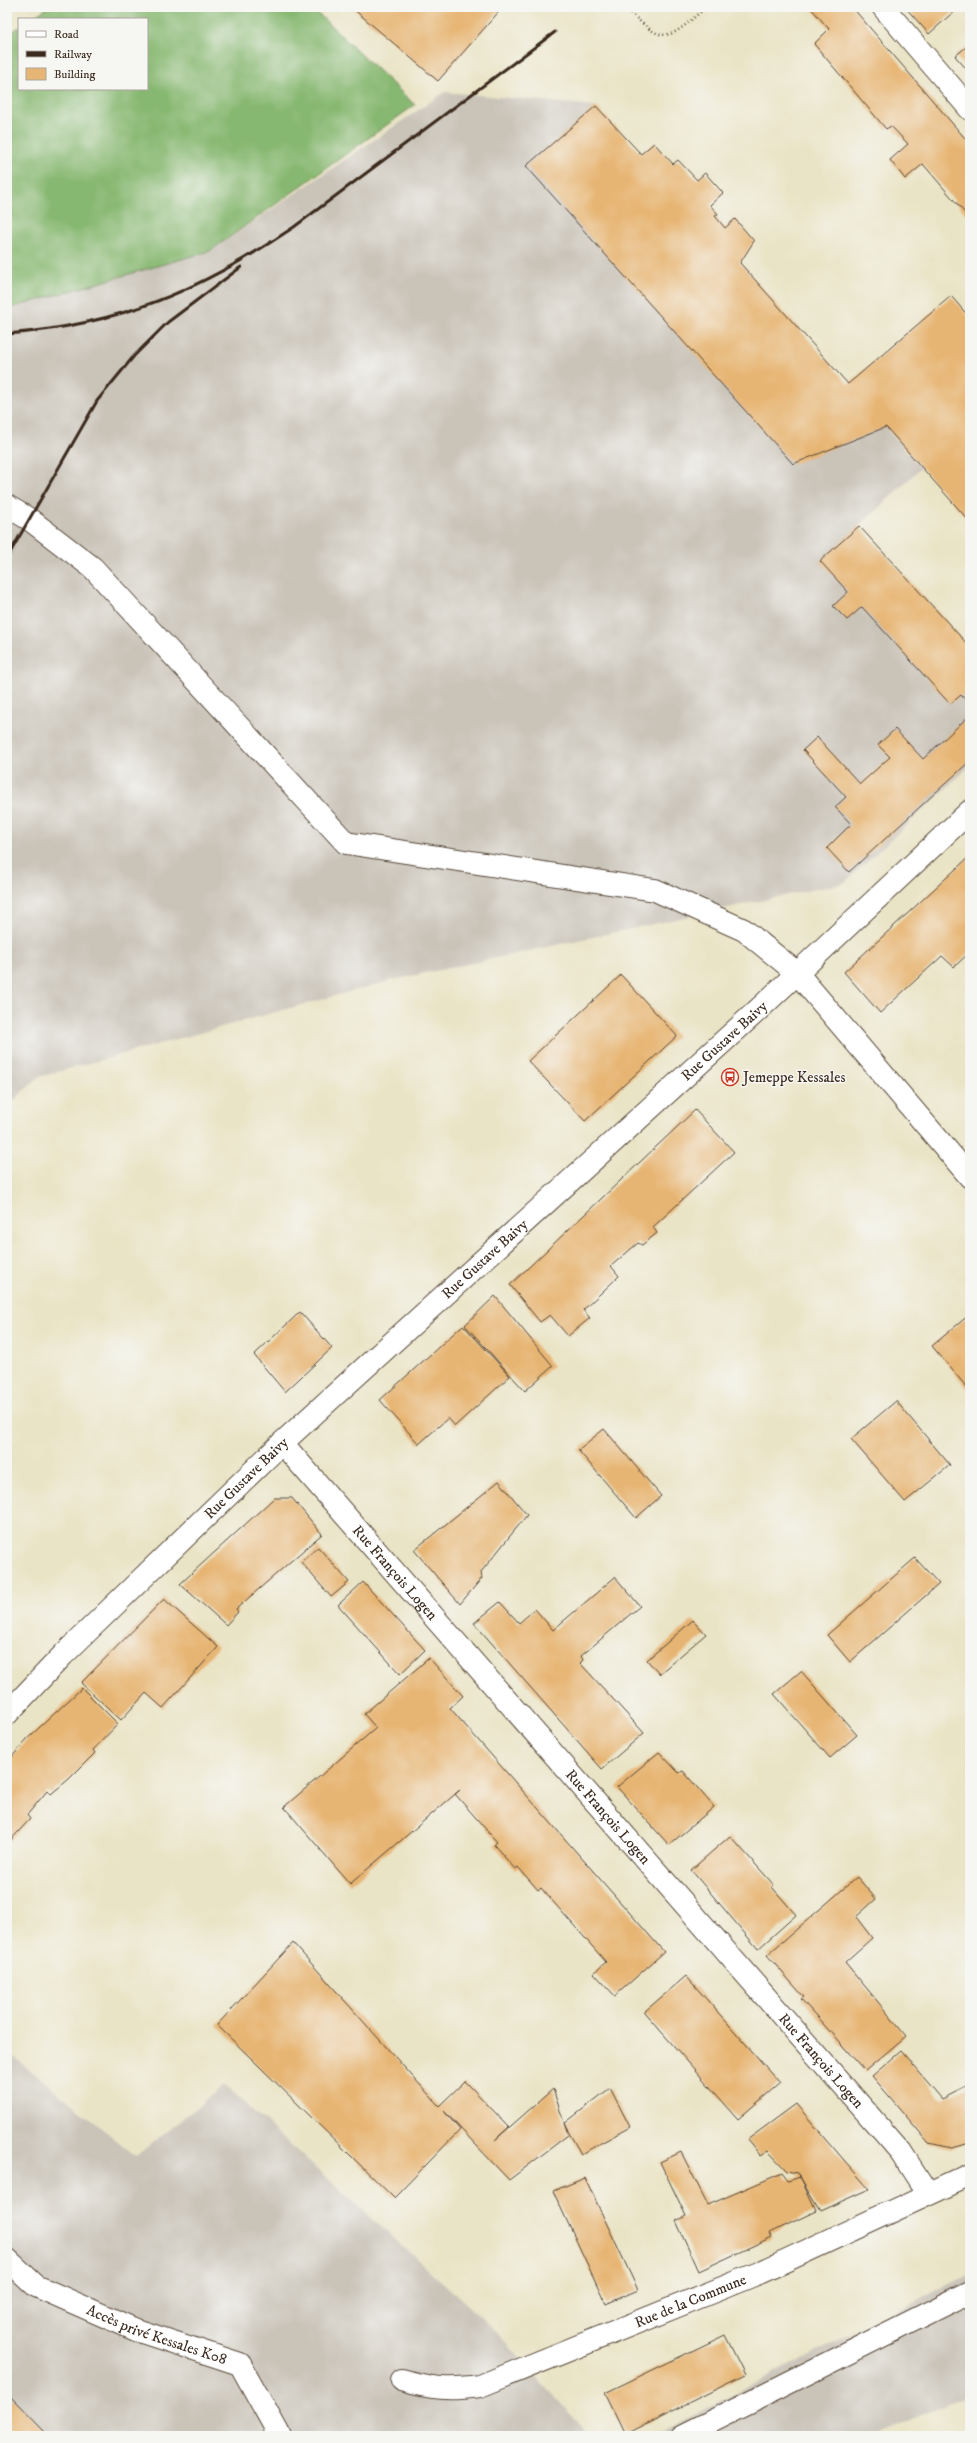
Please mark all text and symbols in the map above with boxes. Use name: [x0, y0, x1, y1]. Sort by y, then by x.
legend: [18, 18, 148, 90]
text: Road: [54, 27, 79, 42]
text: Railway: [54, 47, 92, 62]
text: Building: [54, 67, 95, 82]
street label: Rue Gustave Baivy: [677, 996, 772, 1085]
bus stop icon: Jemeppe Kessales: [720, 1067, 740, 1087]
place label: Jemeppe Kessales: [741, 1068, 846, 1087]
street label: Rue Gustave Baivy: [437, 1214, 532, 1303]
street label: Rue Gustave Baivy: [200, 1432, 293, 1523]
street label: Rue François Logen: [348, 1521, 442, 1624]
street label: Rue François Logen: [562, 1765, 655, 1868]
street label: Rue François Logen: [775, 2009, 868, 2112]
street label: Rue de la Commune: [632, 2270, 749, 2332]
street label: Accès privé Kessales K08: [84, 2300, 229, 2369]

